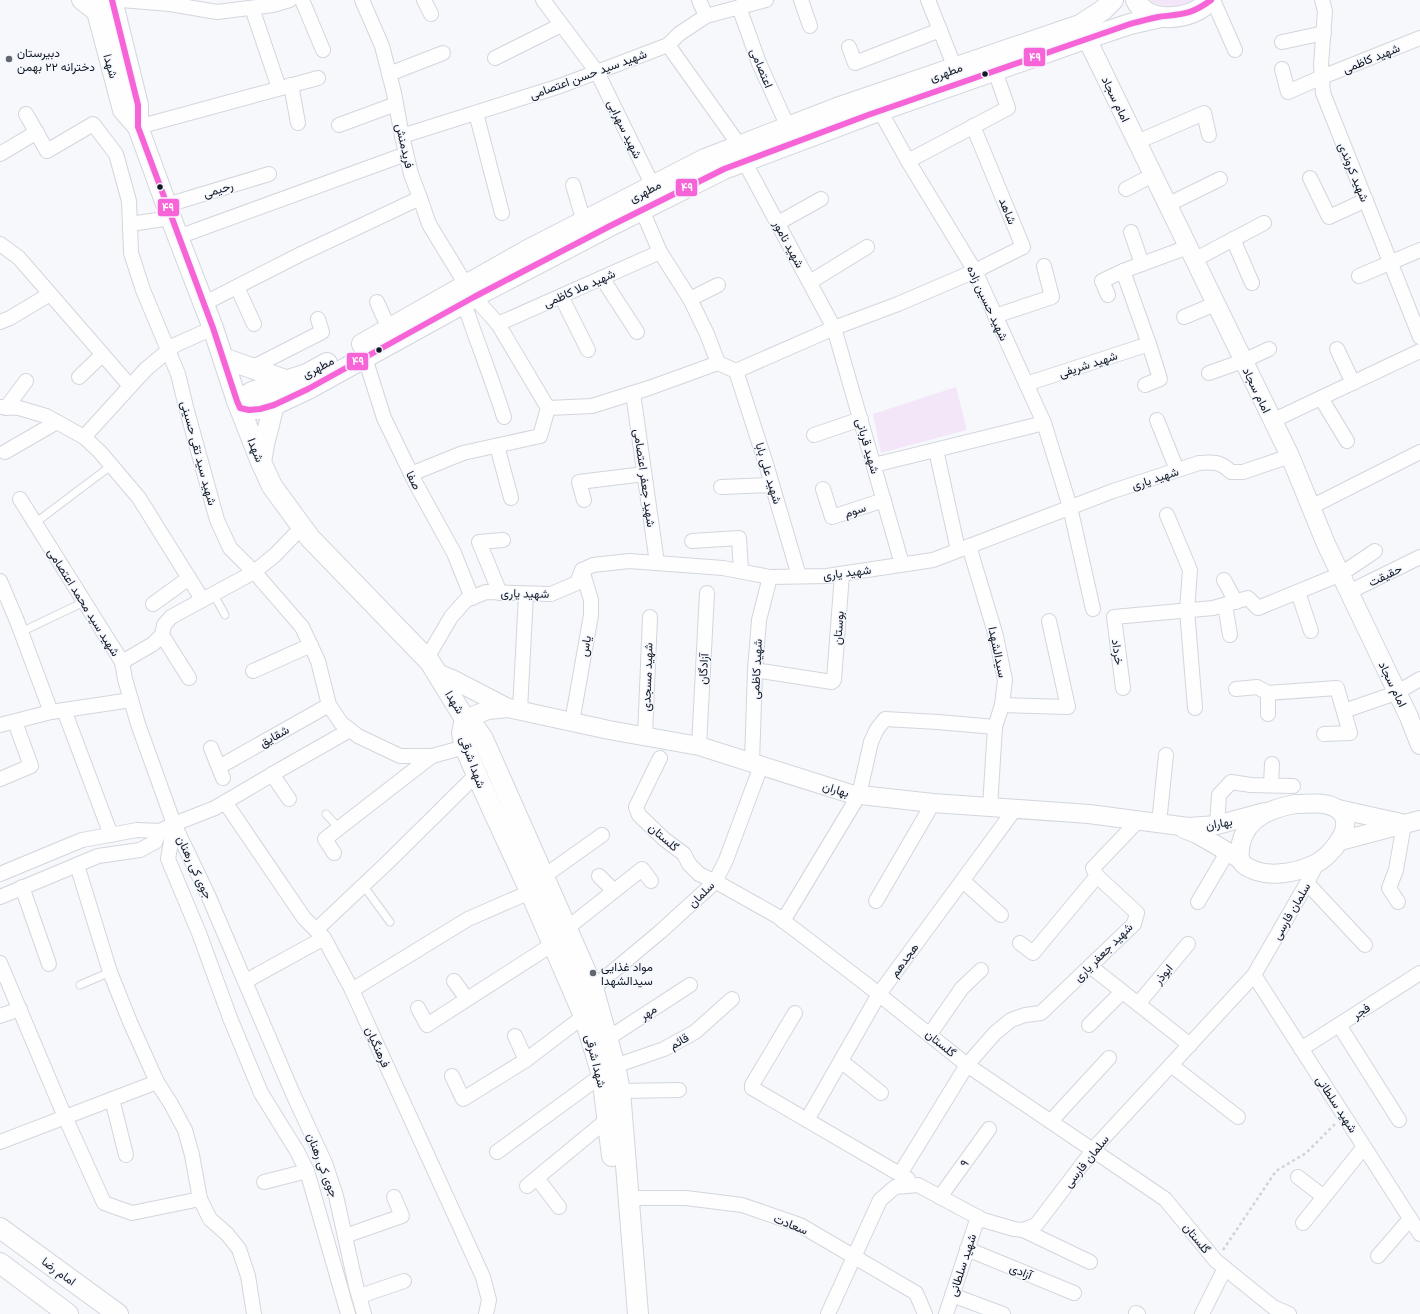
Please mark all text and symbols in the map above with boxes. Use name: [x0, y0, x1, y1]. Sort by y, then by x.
street label: شهید کاظمی: [1340, 40, 1402, 77]
place label: دبیرستان دخترانه ۲۲ بهمن: [17, 45, 95, 75]
street label: شهید سید حسن اعتصامی: [527, 46, 649, 103]
street label: اعتصامی: [746, 46, 777, 90]
line badge: ۴۹: [1023, 47, 1046, 67]
text: ۴۹: [1029, 50, 1041, 63]
street label: شهدا: [99, 52, 122, 80]
marker: دبیرستان دخترانه ۲۲ بهمن: [4, 54, 14, 64]
street label: مطهری: [928, 59, 965, 86]
unlabelled marker: [980, 69, 990, 79]
street label: امام سجاد: [1098, 74, 1133, 125]
street label: شهید سهرابی: [603, 97, 646, 161]
street label: فریدمنش: [392, 122, 417, 170]
street label: شهید کروندی: [1334, 140, 1373, 204]
street label: رحیمی: [201, 177, 235, 202]
street label: مطهری: [627, 177, 664, 206]
line badge: ۴۹: [675, 178, 698, 197]
text: ۴۹: [681, 180, 693, 193]
unlabelled marker: [155, 182, 165, 192]
street label: شاهد: [996, 196, 1020, 226]
line badge: ۴۹: [157, 198, 180, 217]
text: ۴۹: [162, 200, 174, 213]
street label: شهید نامور: [769, 217, 808, 271]
street label: شهید حسین زاده: [963, 263, 1012, 343]
street label: شهید ملا کاظمی: [541, 265, 618, 311]
unlabelled marker: [374, 345, 384, 355]
street label: شهید شریفی: [1057, 347, 1120, 381]
line badge: ۴۹: [346, 352, 369, 371]
street label: مطهری: [300, 353, 337, 382]
text: ۴۹: [352, 354, 364, 367]
street label: امام سجاد: [1239, 365, 1274, 416]
street label: شهید سید تقی حسینی: [177, 399, 220, 507]
street label: شهید قربانی: [852, 417, 883, 476]
street label: شهید جعفر اعتصامی: [630, 428, 659, 528]
street label: شهدا: [244, 436, 268, 465]
street label: شهید علی بابا: [752, 440, 785, 506]
street label: شهید یاری: [1130, 463, 1181, 494]
street label: صفا: [403, 468, 425, 492]
street label: سوم: [842, 499, 868, 521]
street label: شهید سید محمد اعتصامی: [44, 545, 123, 659]
street label: حقیقت: [1366, 560, 1404, 590]
street label: شهید یاری: [822, 562, 872, 583]
street label: شهید یاری: [501, 585, 549, 602]
street label: بوستان: [829, 610, 848, 646]
street label: سیدالشهدا: [984, 625, 1011, 679]
street label: یاس: [576, 634, 595, 658]
street label: شهید کاظمی: [747, 638, 766, 700]
street label: خرداد: [1108, 638, 1127, 666]
street label: شهید مسجدی: [638, 642, 657, 712]
street label: آزادگان: [695, 652, 712, 685]
street label: امام سجاد: [1375, 659, 1410, 710]
street label: شهدا: [441, 688, 468, 717]
street label: شقایق: [257, 722, 292, 751]
street label: شهدا شرقی: [456, 734, 489, 790]
street label: بهاران: [821, 778, 851, 801]
street label: بهاران: [1204, 813, 1234, 834]
street label: گلستان: [646, 820, 682, 854]
street label: جوی کی رهنان: [173, 833, 216, 901]
street label: سلمان: [685, 878, 717, 910]
street label: سلمان فارسی: [1269, 880, 1314, 943]
street label: شهید جعفر یاری: [1070, 919, 1136, 985]
street label: هجدهم: [887, 940, 922, 981]
place label: مواد غذایی سیدالشهدا: [601, 959, 653, 989]
street label: ابوذر: [1150, 961, 1176, 988]
marker: مواد غذایی سیدالشهدا: [588, 968, 598, 978]
street label: فجر: [1348, 1000, 1373, 1024]
street label: مهر: [636, 1001, 660, 1024]
street label: فرهنگیان: [361, 1024, 394, 1070]
street label: گلستان: [923, 1026, 959, 1060]
street label: قائم: [667, 1030, 692, 1053]
street label: شهدا شرقی: [581, 1033, 610, 1089]
street label: شهید سلطانی: [1312, 1073, 1361, 1136]
street label: جوی کی رهنان: [303, 1131, 342, 1200]
street label: سلمان فارسی: [1060, 1132, 1113, 1191]
street label: ۹: [956, 1156, 972, 1170]
street label: سعادت: [772, 1210, 810, 1238]
street label: گلستان: [1180, 1220, 1214, 1256]
street label: شهید سلطانی: [945, 1232, 980, 1299]
street label: امام رضا: [38, 1254, 79, 1289]
street label: آزادی: [1007, 1260, 1036, 1284]

